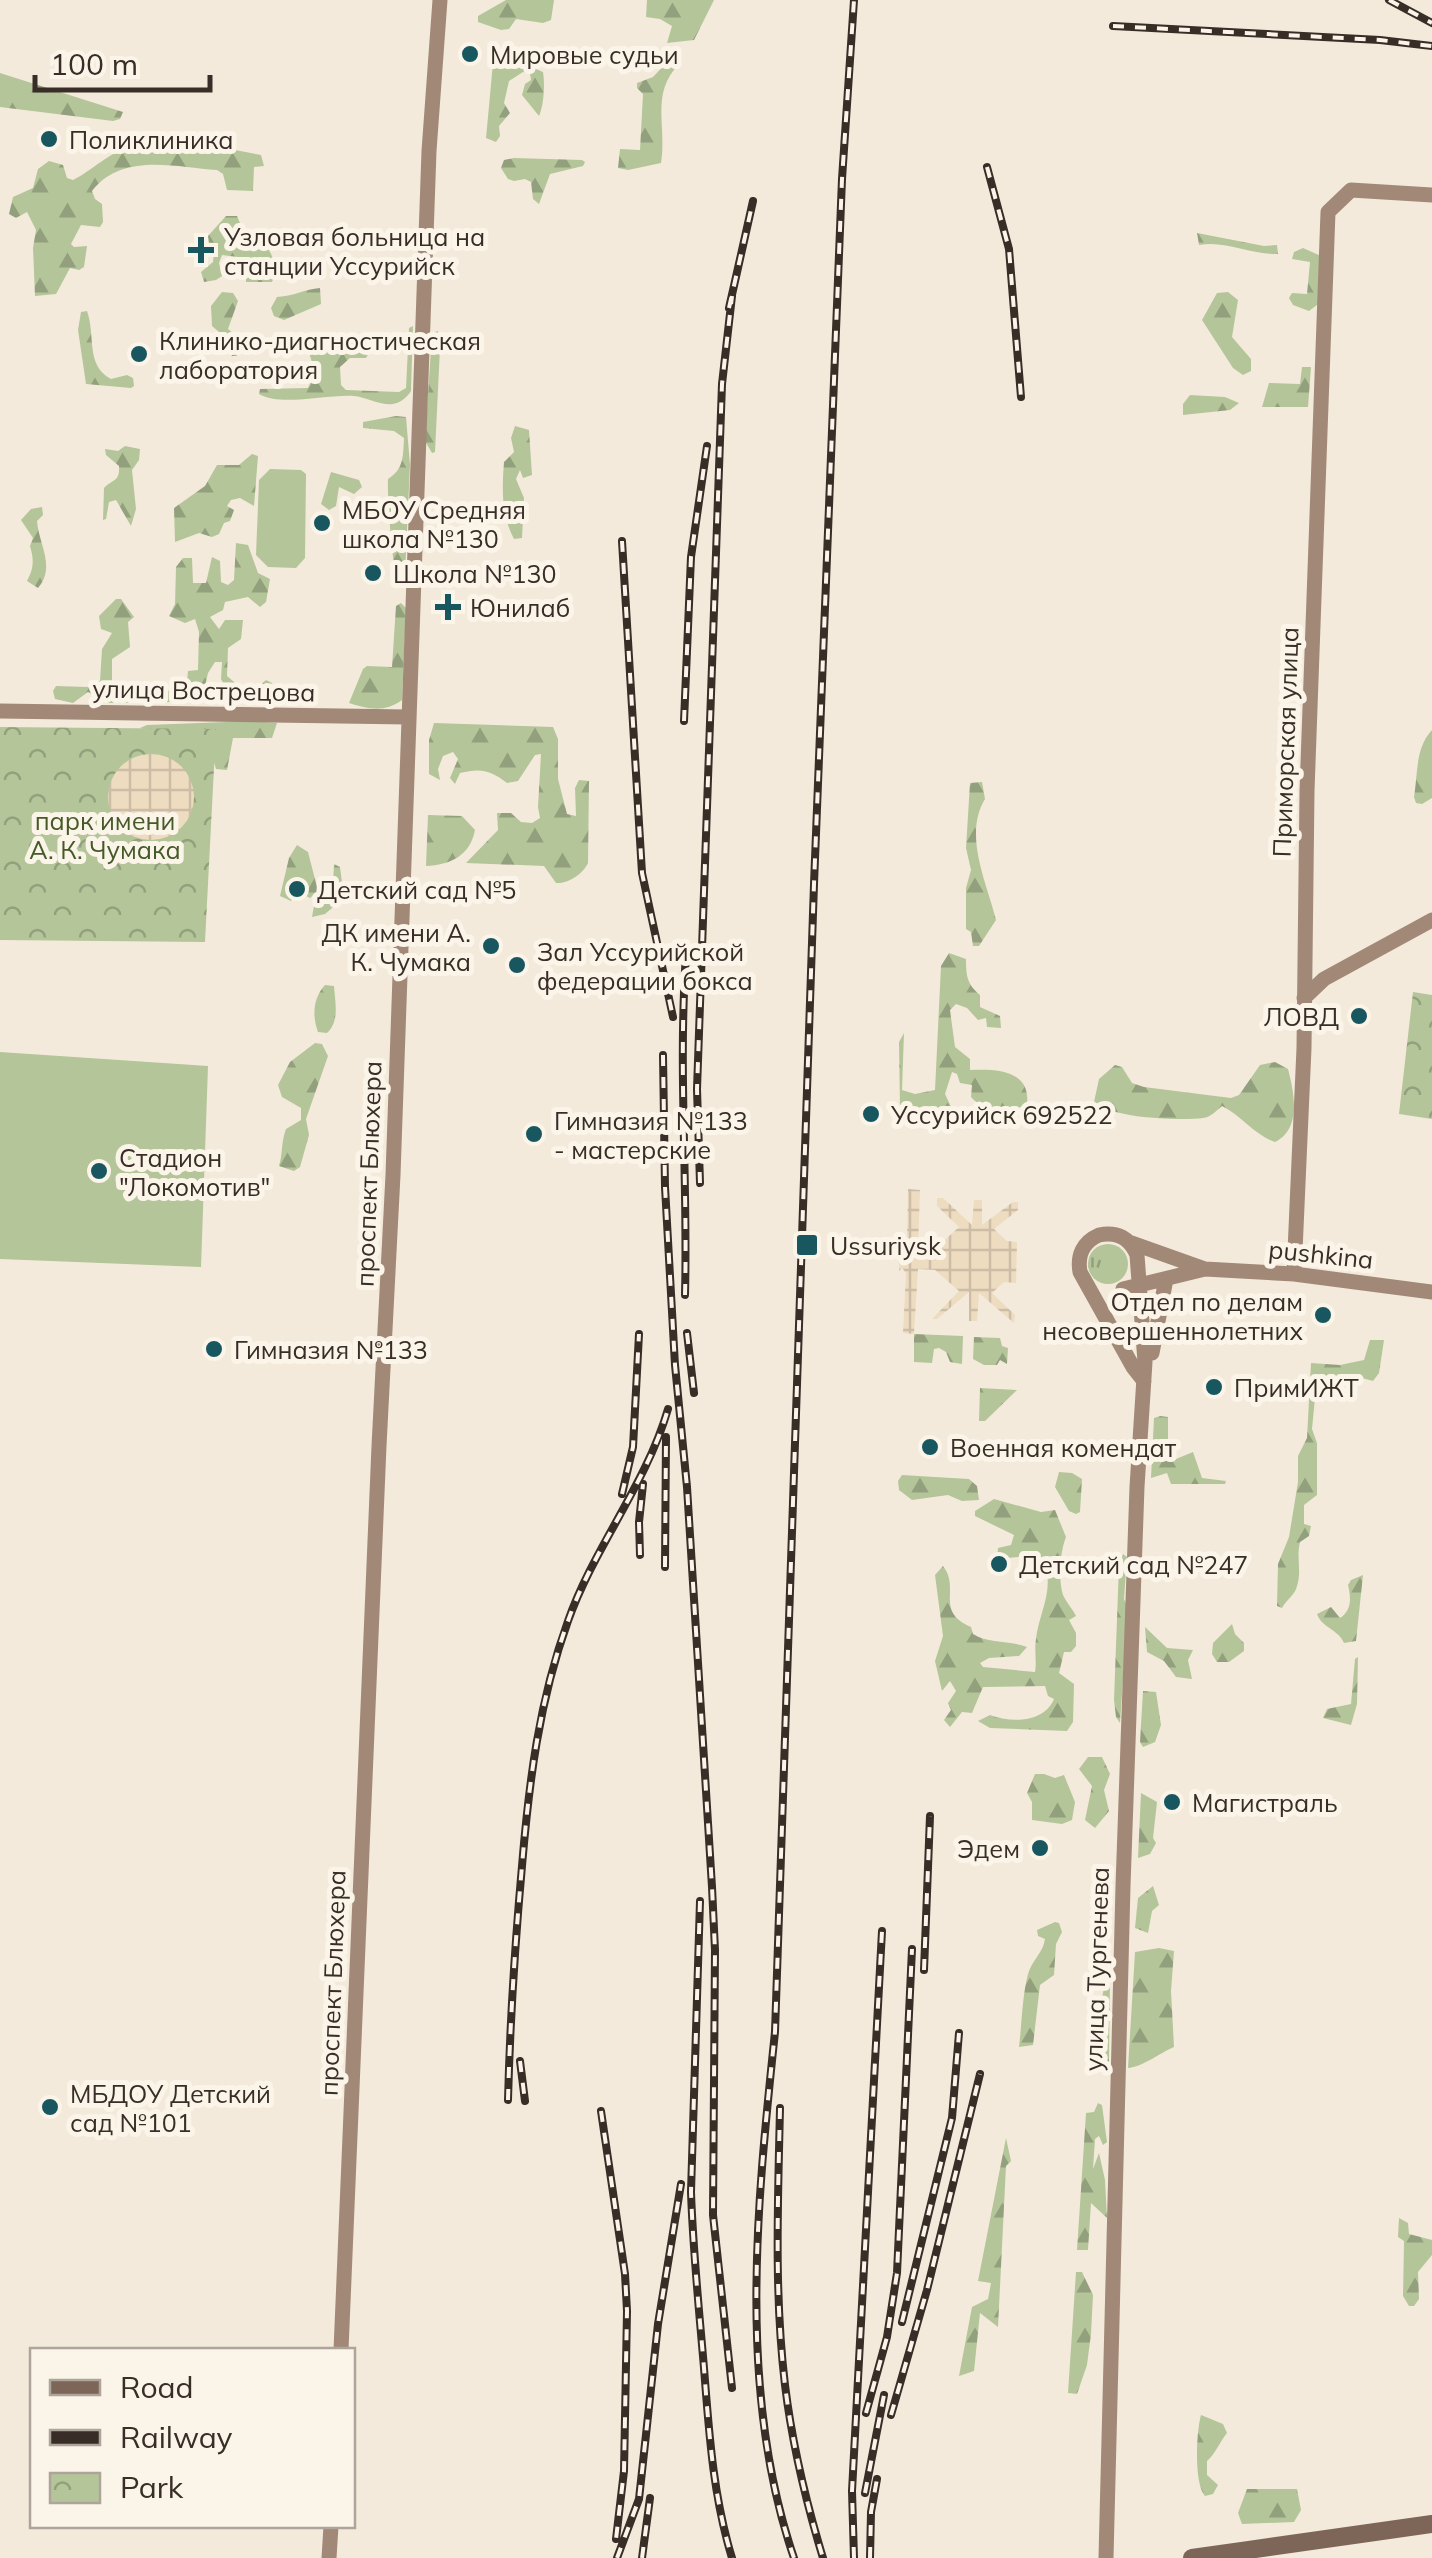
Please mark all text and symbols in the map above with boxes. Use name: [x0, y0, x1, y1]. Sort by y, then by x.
scale bar: [35, 30, 210, 92]
place label: Мировые судьи: [490, 39, 679, 70]
marker: Мировые судьи: [459, 43, 481, 65]
text: 100 m: [50, 45, 138, 83]
place label: Поликлиника: [69, 124, 233, 155]
marker: Поликлиника: [38, 128, 60, 150]
place label: Узловая больница на станции Уссурийск: [223, 221, 485, 281]
marker: Узловая больница на станции Уссурийск: [188, 237, 214, 263]
place label: Клинико-диагностическая лаборатория: [159, 325, 481, 385]
marker: Клинико-диагностическая лаборатория: [128, 343, 150, 365]
place label: МБОУ Средняя школа №130: [342, 494, 526, 554]
marker: МБОУ Средняя школа №130: [311, 512, 333, 534]
place label: Школа №130: [393, 558, 556, 589]
marker: Школа №130: [362, 562, 384, 584]
place label: Юнилаб: [470, 592, 570, 623]
marker: Юнилаб: [435, 594, 461, 620]
street label: Приморская улица: [1265, 626, 1305, 858]
street label: улица Вострецова: [92, 673, 316, 707]
park label: парк имени А. К. Чумака: [29, 805, 181, 865]
place label: Детский сад №5: [317, 874, 516, 905]
marker: Детский сад №5: [286, 878, 308, 900]
place label: ДК имени А. К. Чумака: [322, 917, 471, 977]
marker: ДК имени А. К. Чумака: [480, 935, 502, 957]
place label: Зал Уссурийской федерации бокса: [537, 936, 753, 996]
marker: Зал Уссурийской федерации бокса: [506, 954, 528, 976]
place label: ЛОВД: [1264, 1001, 1339, 1032]
marker: ЛОВД: [1348, 1005, 1370, 1027]
street label: проспект Блюхера: [349, 1060, 387, 1288]
place label: Уссурийск 692522: [890, 1099, 1112, 1130]
marker: Уссурийск 692522: [860, 1103, 882, 1125]
place label: Гимназия №133 - мастерские: [554, 1105, 748, 1165]
marker: Гимназия №133 - мастерские: [523, 1123, 545, 1145]
place label: Стадион "Локомотив": [119, 1142, 270, 1202]
marker: Стадион "Локомотив": [88, 1160, 110, 1182]
place label: Ussuriysk: [830, 1230, 942, 1261]
marker: Ussuriysk: [794, 1232, 820, 1258]
street label: pushkina: [1267, 1233, 1375, 1275]
place label: Отдел по делам несовершеннолетних: [1042, 1286, 1303, 1346]
marker: Отдел по делам несовершеннолетних: [1312, 1304, 1334, 1326]
place label: Гимназия №133: [234, 1334, 428, 1365]
marker: Гимназия №133: [203, 1338, 225, 1360]
place label: ПримИЖТ: [1234, 1372, 1359, 1403]
marker: ПримИЖТ: [1203, 1376, 1225, 1398]
place label: Военная комендат: [950, 1432, 1177, 1463]
marker: Военная комендат: [919, 1436, 941, 1458]
place label: Детский сад №247: [1019, 1549, 1248, 1580]
marker: Детский сад №247: [988, 1553, 1010, 1575]
place label: Магистраль: [1192, 1787, 1338, 1818]
marker: Магистраль: [1161, 1791, 1183, 1813]
place label: Эдем: [957, 1833, 1020, 1864]
marker: Эдем: [1029, 1837, 1051, 1859]
street label: улица Тургенева: [1077, 1866, 1115, 2072]
street label: проспект Блюхера: [313, 1869, 351, 2097]
place label: МБДОУ Детский сад №101: [70, 2078, 271, 2138]
marker: МБДОУ Детский сад №101: [39, 2096, 61, 2118]
legend: [30, 2348, 355, 2528]
text: Road: [120, 2368, 194, 2406]
text: Railway: [120, 2418, 233, 2456]
text: Park: [120, 2468, 184, 2506]

